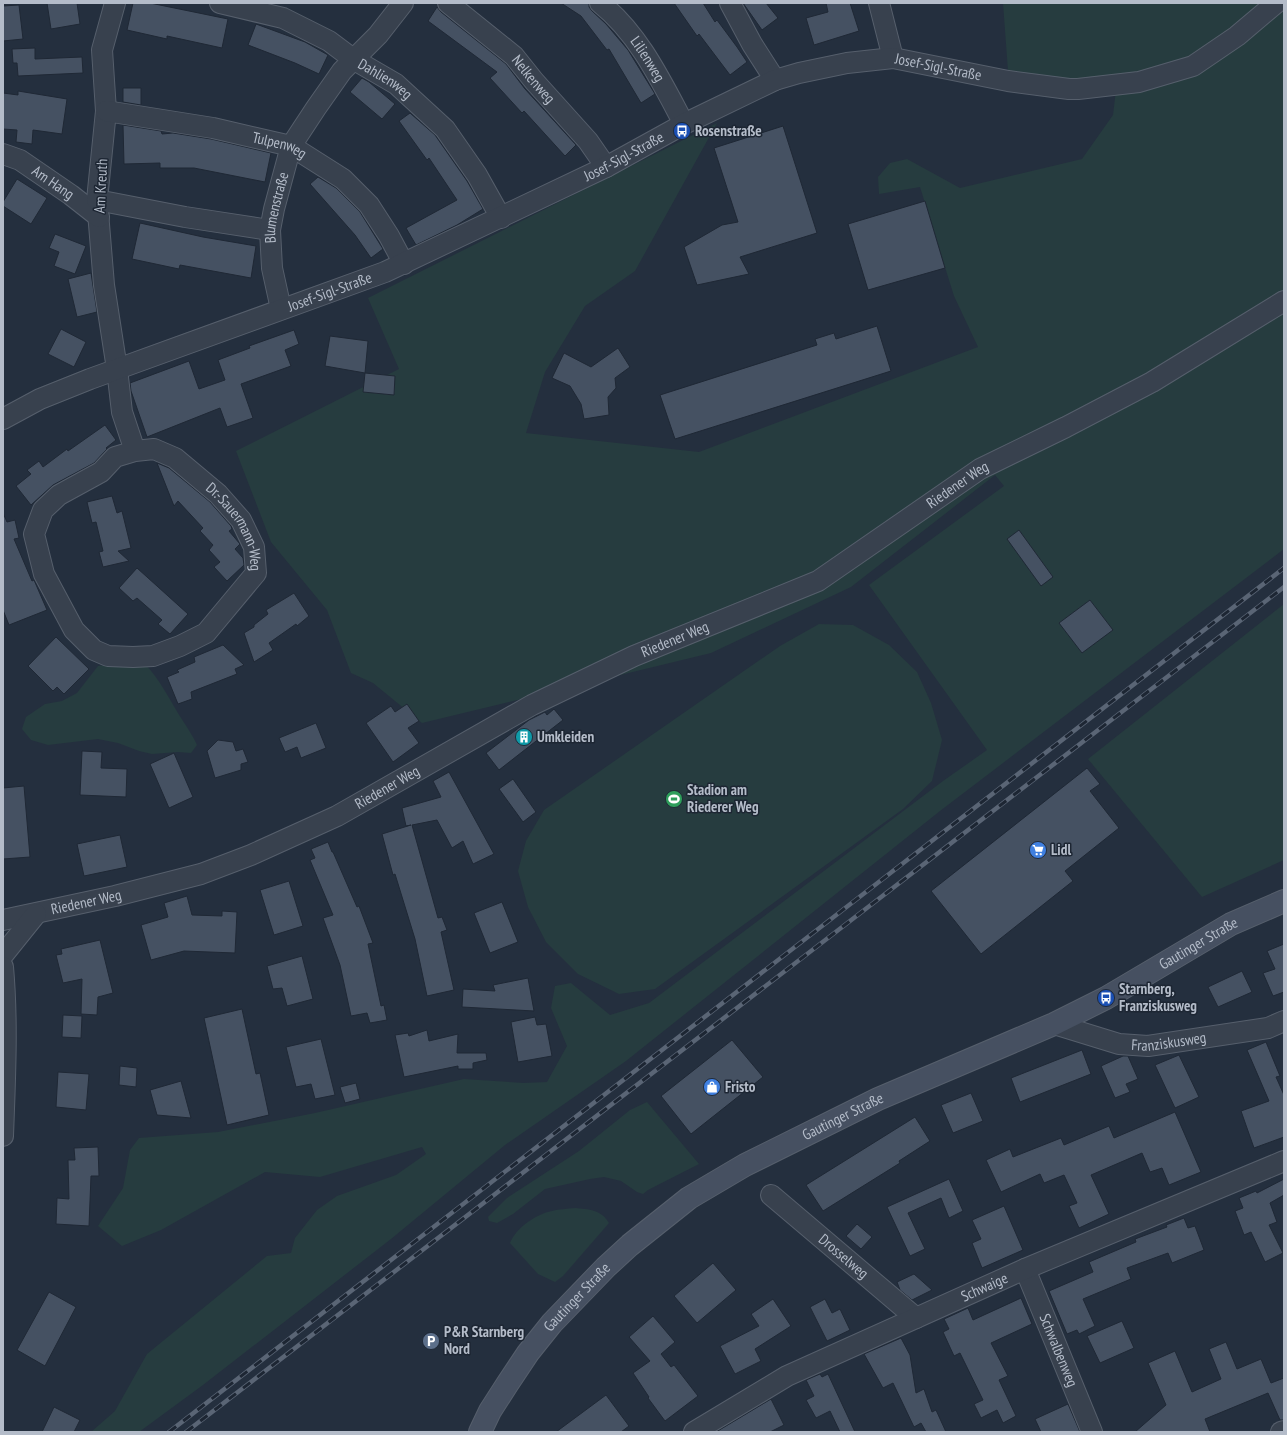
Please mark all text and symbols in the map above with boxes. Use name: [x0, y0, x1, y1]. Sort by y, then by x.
street label: Lilienweg: [626, 32, 669, 85]
street label: Josef-Sigl-Straße: [892, 48, 983, 84]
street label: Nelkenweg: [508, 51, 560, 107]
street label: Dahlienweg: [355, 54, 417, 103]
bus stop icon: Rosenstraße: [672, 121, 692, 141]
place label: Rosenstraße: [695, 121, 762, 140]
street label: Tulpenweg: [251, 127, 310, 163]
street label: Josef-Sigl-Straße: [580, 127, 667, 186]
street label: Am Kreuth: [90, 158, 111, 214]
street label: Am Hang: [28, 161, 78, 203]
street label: Blumenstraße: [260, 170, 293, 244]
street label: Josef-Sigl-Straße: [284, 268, 374, 316]
street label: Riedener Weg: [922, 456, 991, 512]
street label: Dr.-Sauermann-Weg: [202, 478, 266, 572]
street label: Riedener Weg: [638, 617, 711, 661]
building icon: Umkleiden: [514, 727, 534, 747]
place label: Umkleiden: [537, 727, 594, 746]
street label: Riedener Weg: [351, 761, 423, 813]
place label: Stadion am Riederer Weg: [687, 780, 759, 816]
sports icon: Stadion am Riederer Weg: [664, 789, 684, 809]
supermarket icon: Lidl: [1028, 840, 1048, 860]
place label: Lidl: [1051, 840, 1071, 859]
street label: Riedener Weg: [49, 885, 123, 918]
street label: Gautinger Straße: [1155, 912, 1240, 974]
place label: Starnberg, Franziskusweg: [1119, 979, 1197, 1015]
bus stop icon: Starnberg, Franziskusweg: [1096, 988, 1116, 1008]
street label: Franziskusweg: [1131, 1027, 1207, 1055]
shop icon: Fristo: [702, 1077, 722, 1097]
place label: Fristo: [725, 1077, 756, 1096]
street label: Gautinger Straße: [799, 1088, 886, 1144]
street label: Drosselweg: [815, 1230, 873, 1283]
street label: Gautinger Straße: [539, 1258, 614, 1335]
street label: Schwaige: [958, 1268, 1011, 1306]
street label: Schwalbenweg: [1035, 1311, 1082, 1390]
place label: P&R Starnberg Nord: [444, 1322, 525, 1358]
parking icon: P&R Starnberg Nord: [421, 1331, 441, 1351]

